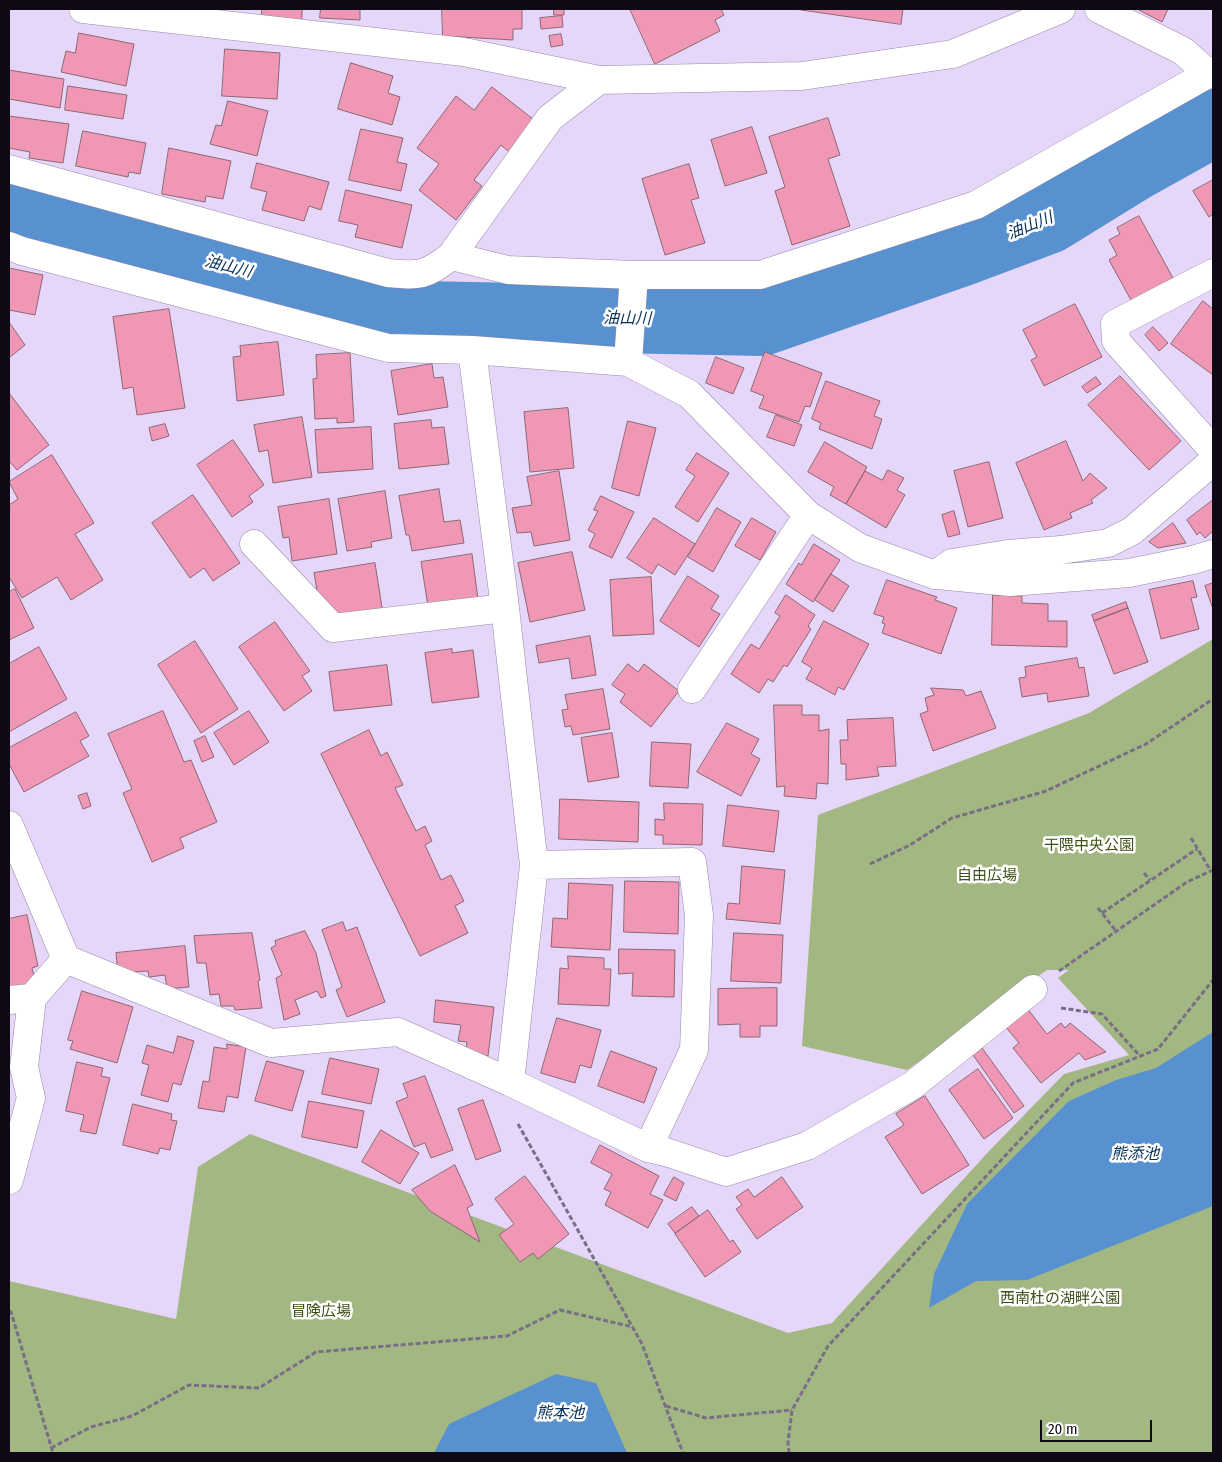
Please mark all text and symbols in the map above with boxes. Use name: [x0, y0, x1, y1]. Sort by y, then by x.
water label: 油山川: [1004, 208, 1056, 244]
water label: 油山川: [202, 252, 254, 282]
water label: 油山川: [603, 309, 651, 329]
park label: 干隈中央公園: [1044, 837, 1134, 855]
park label: 自由広場: [957, 867, 1017, 885]
water label: 熊添池: [1111, 1145, 1159, 1165]
park label: 西南杜の湖畔公園: [1000, 1290, 1120, 1308]
park label: 冒険広場: [291, 1303, 351, 1321]
water label: 熊本池: [536, 1404, 584, 1424]
scale bar: [1042, 1410, 1154, 1442]
text: 20 m: [1048, 1420, 1078, 1438]

